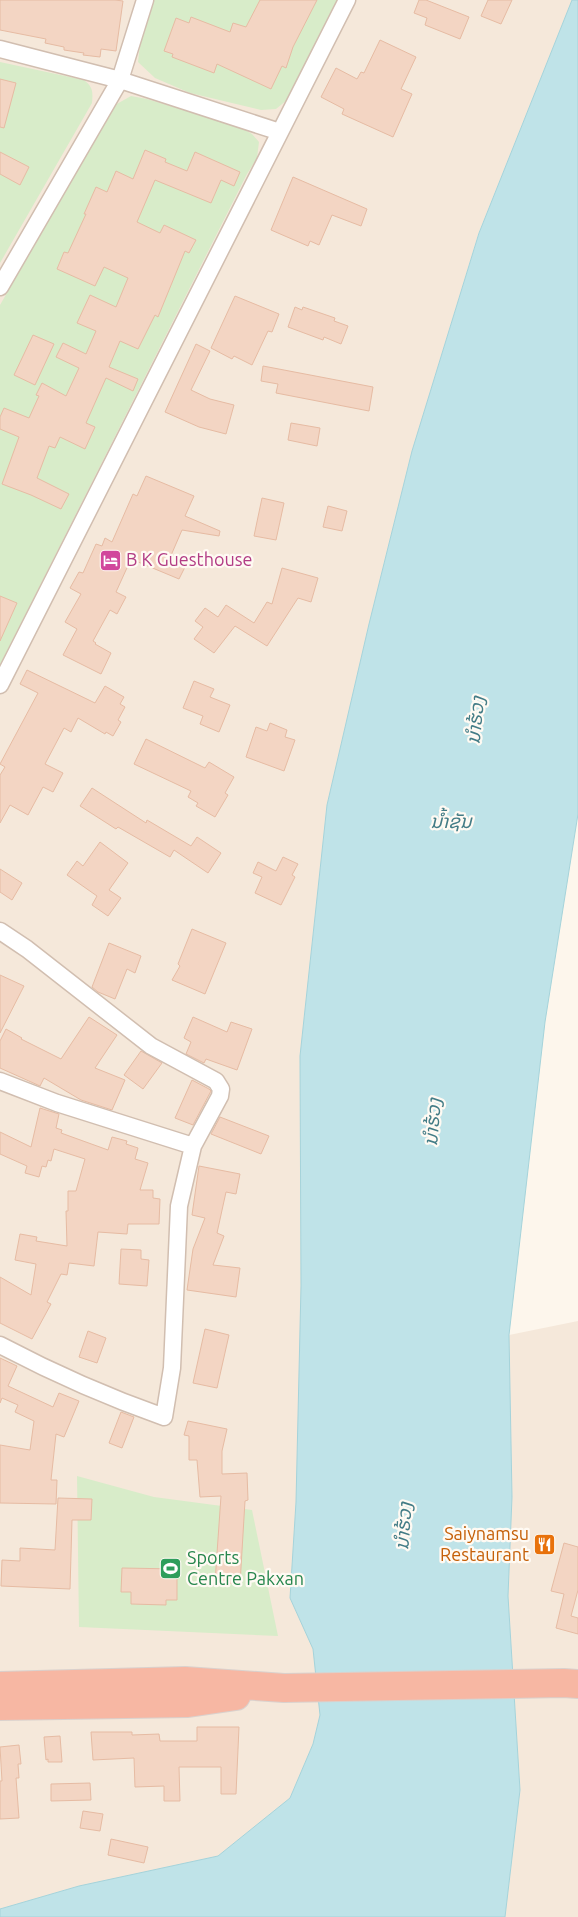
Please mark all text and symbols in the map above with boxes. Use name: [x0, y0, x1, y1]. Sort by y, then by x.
hotel icon: B K Guesthouse: [98, 548, 122, 572]
place label: B K Guesthouse: [126, 549, 253, 569]
water label: ນຳ້ຮວງ: [462, 694, 489, 745]
water label: ນ້ຳຊັນ: [430, 807, 473, 832]
water label: ນຳ້ຮວງ: [419, 1096, 445, 1147]
water label: ນຳ້ຮວງ: [390, 1500, 416, 1551]
place label: Saiynamsu Restaurant: [440, 1523, 529, 1564]
restaurant icon: Saiynamsu Restaurant: [533, 1532, 557, 1556]
place label: Sports Centre Pakxan: [187, 1547, 304, 1588]
sports icon: Sports Centre Pakxan: [159, 1556, 183, 1580]

